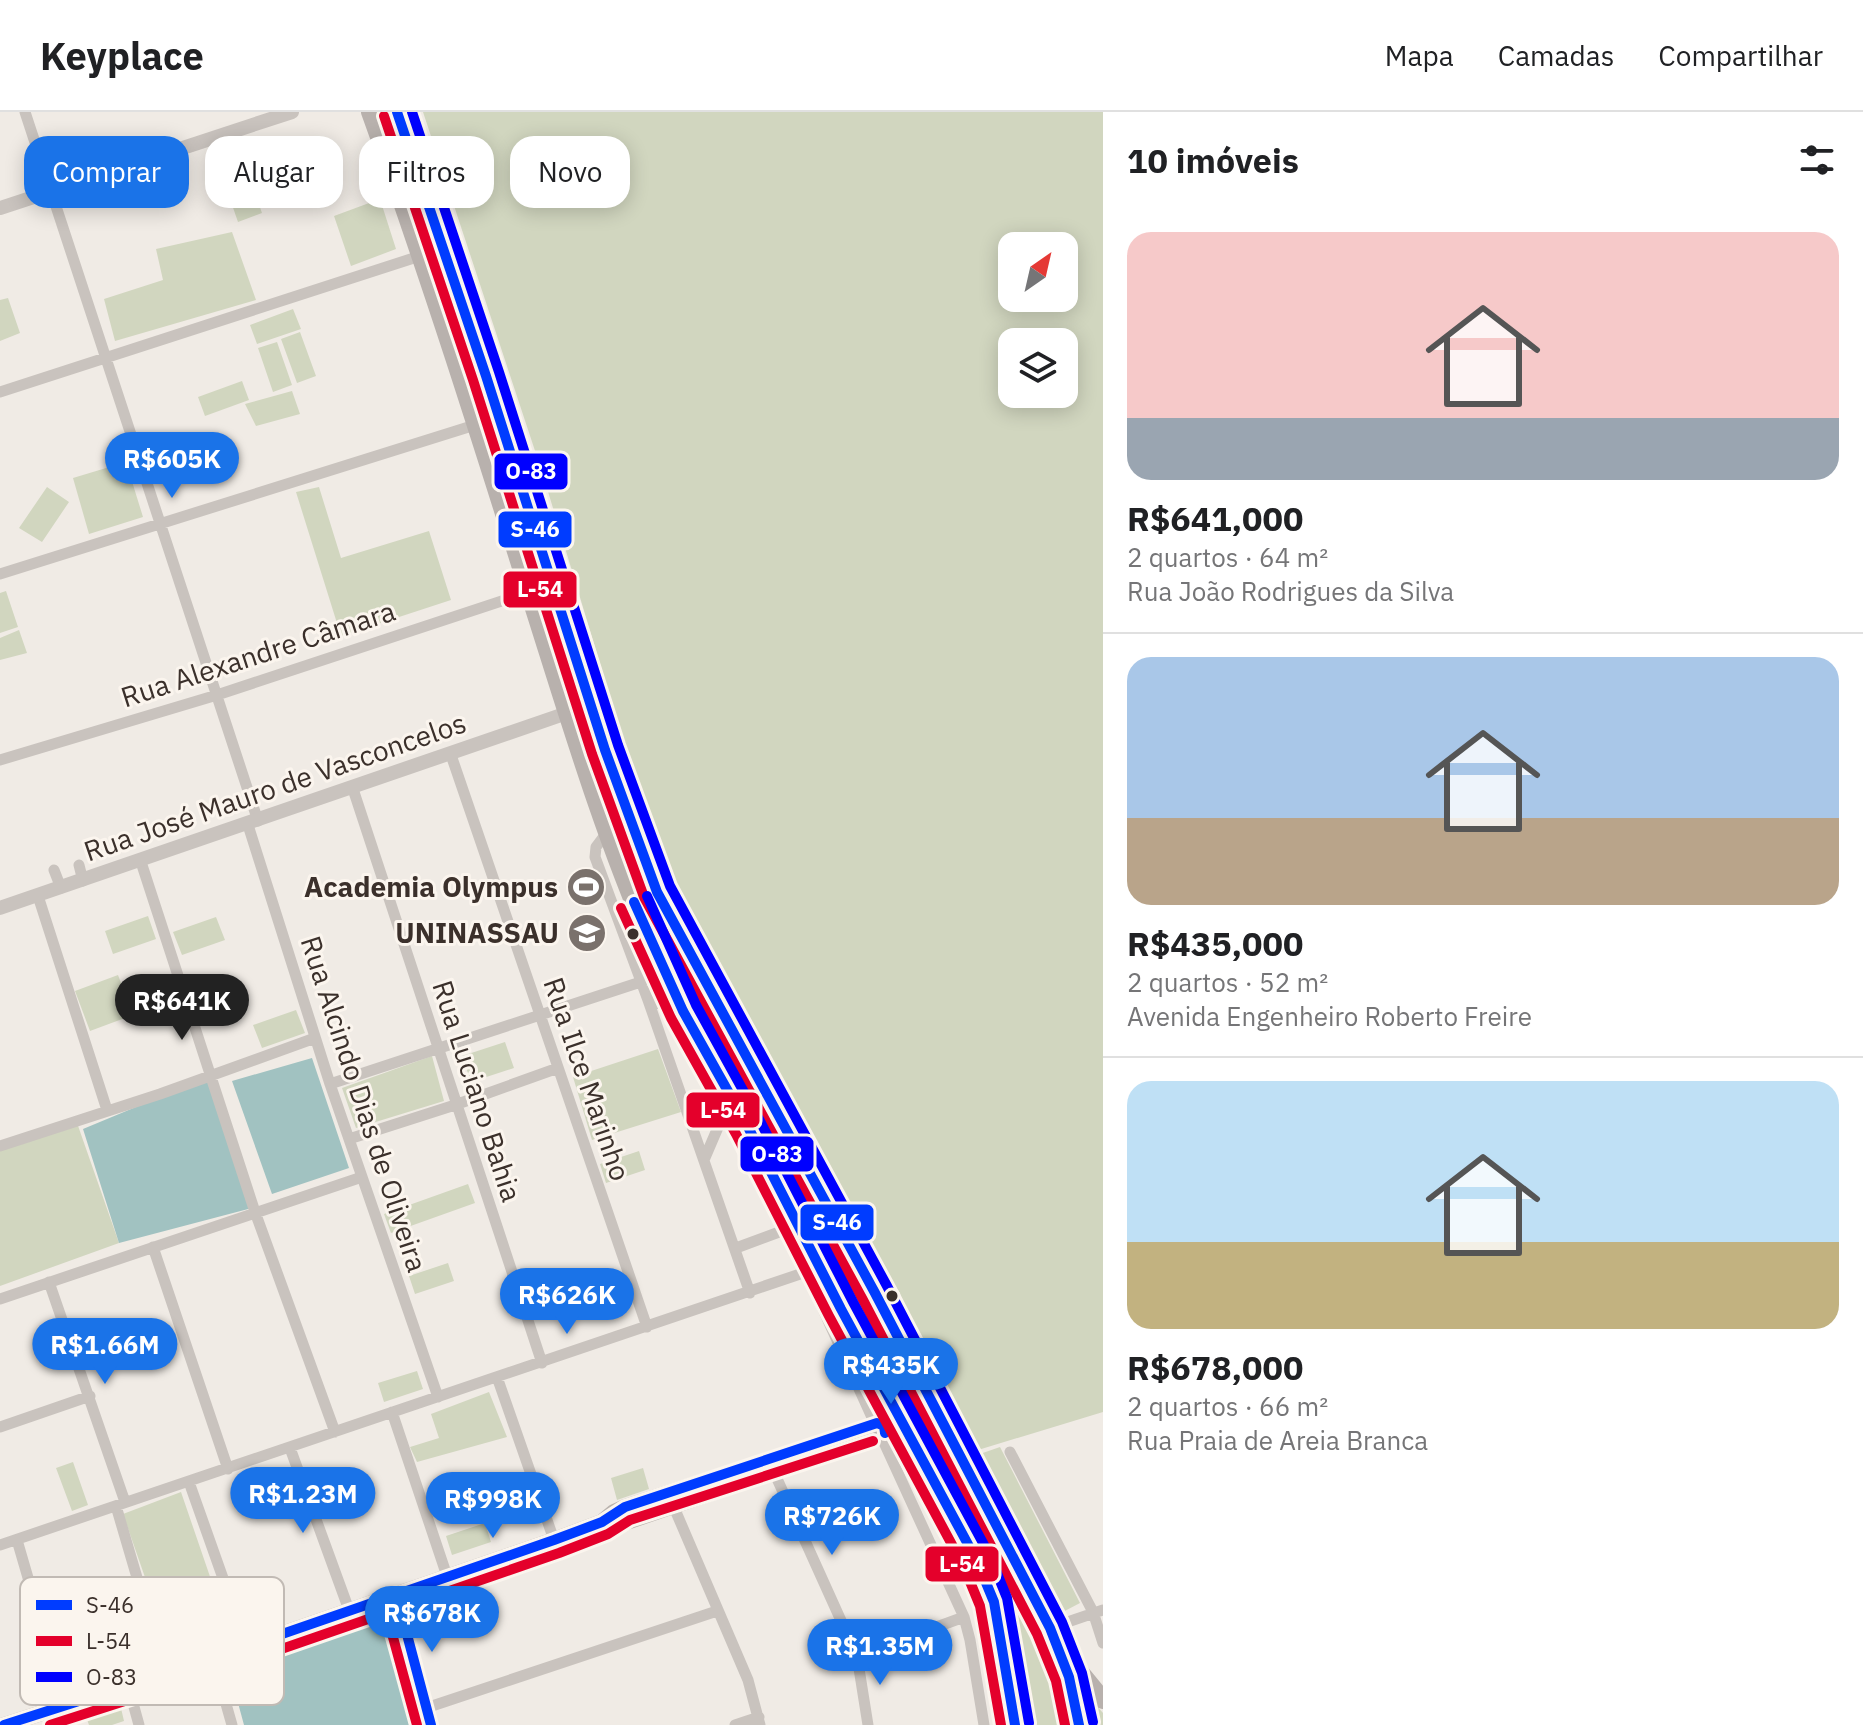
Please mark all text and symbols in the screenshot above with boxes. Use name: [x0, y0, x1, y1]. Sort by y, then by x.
text: Keyplace: [40, 31, 204, 80]
text: Mapa: [1385, 37, 1454, 74]
text: Camadas: [1498, 37, 1614, 74]
text: Compartilhar: [1658, 37, 1823, 74]
chip: Comprar: [24, 136, 189, 208]
chip: Alugar: [205, 136, 343, 208]
chip: Filtros: [359, 136, 494, 208]
chip: Novo: [510, 136, 630, 208]
text: 10 imóveis: [1127, 138, 1299, 182]
icon: filters: [1795, 138, 1839, 182]
north arrow: [998, 232, 1078, 312]
map controls: [998, 232, 1078, 408]
icon: home: [1411, 284, 1555, 428]
button: layers: [998, 328, 1078, 408]
pin: R$605K: [107, 432, 237, 500]
text: R$605K: [123, 441, 221, 475]
line badge: O-83: [493, 452, 569, 491]
text: O-83: [505, 456, 557, 485]
text: R$641,000: [1127, 496, 1303, 540]
line badge: S-46: [497, 510, 573, 549]
text: S-46: [510, 514, 560, 543]
text: 2 quartos · 64 m²: [1127, 540, 1328, 574]
line badge: L-54: [502, 570, 578, 609]
text: L-54: [517, 574, 563, 603]
text: Rua João Rodrigues da Silva: [1127, 574, 1454, 608]
street label: Rua Alexandre Câmara: [116, 592, 400, 715]
street label: Rua José Mauro de Vasconcelos: [79, 704, 471, 869]
icon: home: [1411, 709, 1555, 853]
sports icon: Academia Olympus: [565, 866, 607, 908]
place label: Academia Olympus: [304, 868, 558, 905]
school or university icon: UNINASSAU: [566, 912, 608, 954]
place label: UNINASSAU: [395, 914, 559, 951]
text: R$435,000: [1127, 921, 1303, 965]
unlabelled marker: [625, 926, 641, 942]
street label: Rua Alcindo Dias de Oliveira: [293, 931, 436, 1277]
text: 2 quartos · 52 m²: [1127, 965, 1328, 999]
street label: Rua Ilce Marinho: [535, 972, 640, 1185]
pin: R$641K: [117, 974, 247, 1042]
street label: Rua Luciano Bahia: [424, 976, 531, 1206]
text: R$641K: [133, 983, 231, 1017]
text: Avenida Engenheiro Roberto Freire: [1127, 999, 1532, 1033]
line badge: L-54: [685, 1091, 761, 1129]
text: L-54: [700, 1095, 746, 1124]
icon: home: [1411, 1133, 1555, 1277]
line badge: O-83: [739, 1135, 815, 1173]
text: O-83: [751, 1139, 803, 1168]
line badge: S-46: [799, 1203, 875, 1242]
text: S-46: [812, 1207, 862, 1236]
pin: R$626K: [502, 1268, 632, 1336]
text: R$626K: [518, 1277, 616, 1311]
unlabelled marker: [884, 1288, 900, 1304]
pin: R$1.66M: [31, 1318, 179, 1386]
text: R$1.66M: [50, 1327, 160, 1361]
pin: R$435K: [826, 1338, 956, 1406]
text: R$678,000: [1127, 1345, 1303, 1389]
text: R$435K: [842, 1347, 940, 1381]
text: 2 quartos · 66 m²: [1127, 1389, 1328, 1423]
text: Rua Praia de Areia Branca: [1127, 1423, 1428, 1457]
pin: R$1.23M: [229, 1467, 377, 1535]
pin: R$998K: [428, 1472, 558, 1540]
text: R$1.23M: [248, 1476, 358, 1510]
text: R$998K: [444, 1481, 542, 1515]
pin: R$726K: [767, 1489, 897, 1557]
text: R$726K: [783, 1498, 881, 1532]
line badge: L-54: [924, 1545, 1000, 1583]
text: L-54: [939, 1549, 985, 1578]
legend: [20, 1577, 284, 1705]
pin: R$678K: [367, 1586, 497, 1654]
text: S-46: [86, 1590, 134, 1619]
text: R$678K: [383, 1595, 481, 1629]
pin: R$1.35M: [806, 1619, 954, 1687]
text: L-54: [86, 1626, 131, 1655]
text: R$1.35M: [825, 1628, 935, 1662]
text: O-83: [86, 1662, 137, 1691]

